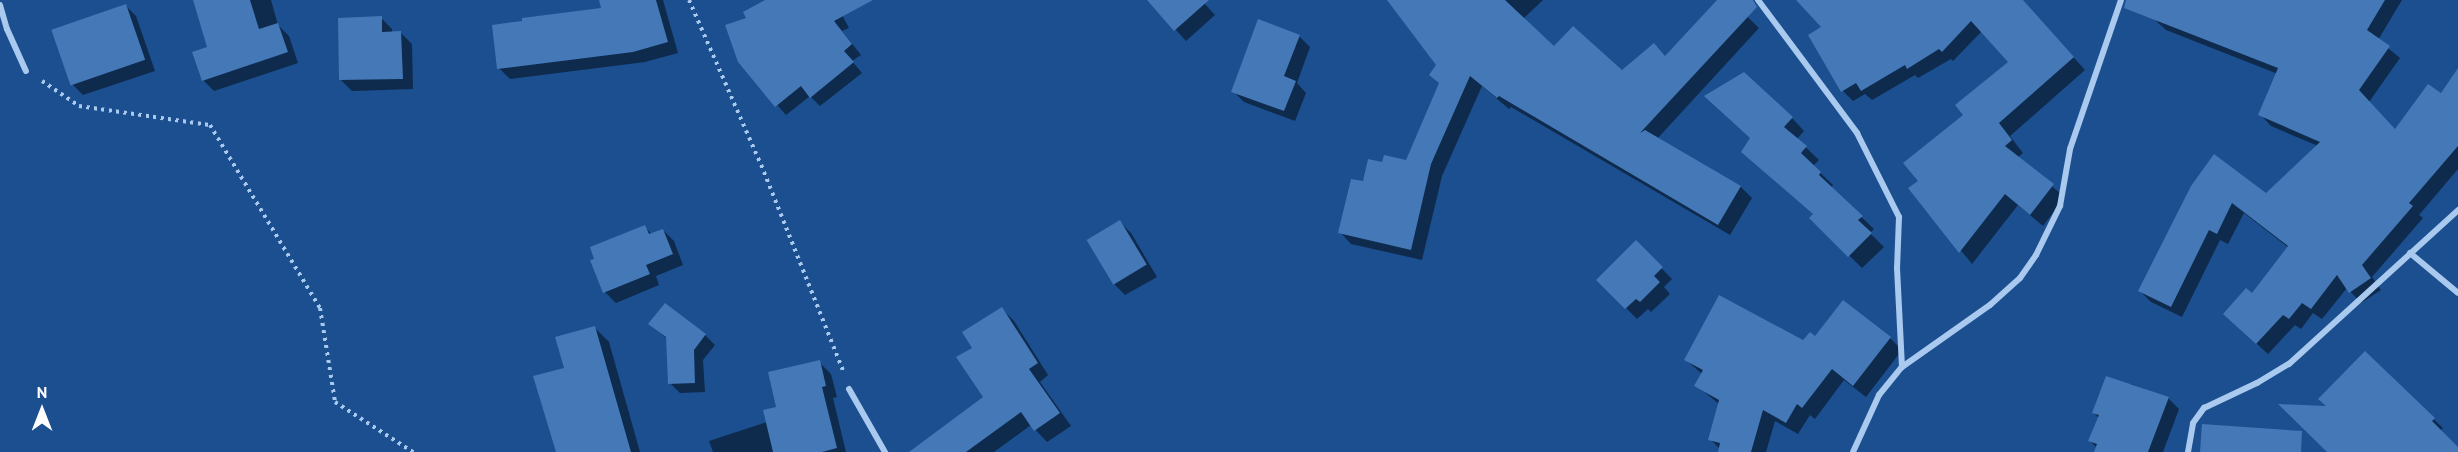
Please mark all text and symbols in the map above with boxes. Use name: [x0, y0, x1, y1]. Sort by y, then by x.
north arrow: [12, 380, 72, 440]
text: N: [37, 382, 47, 402]

